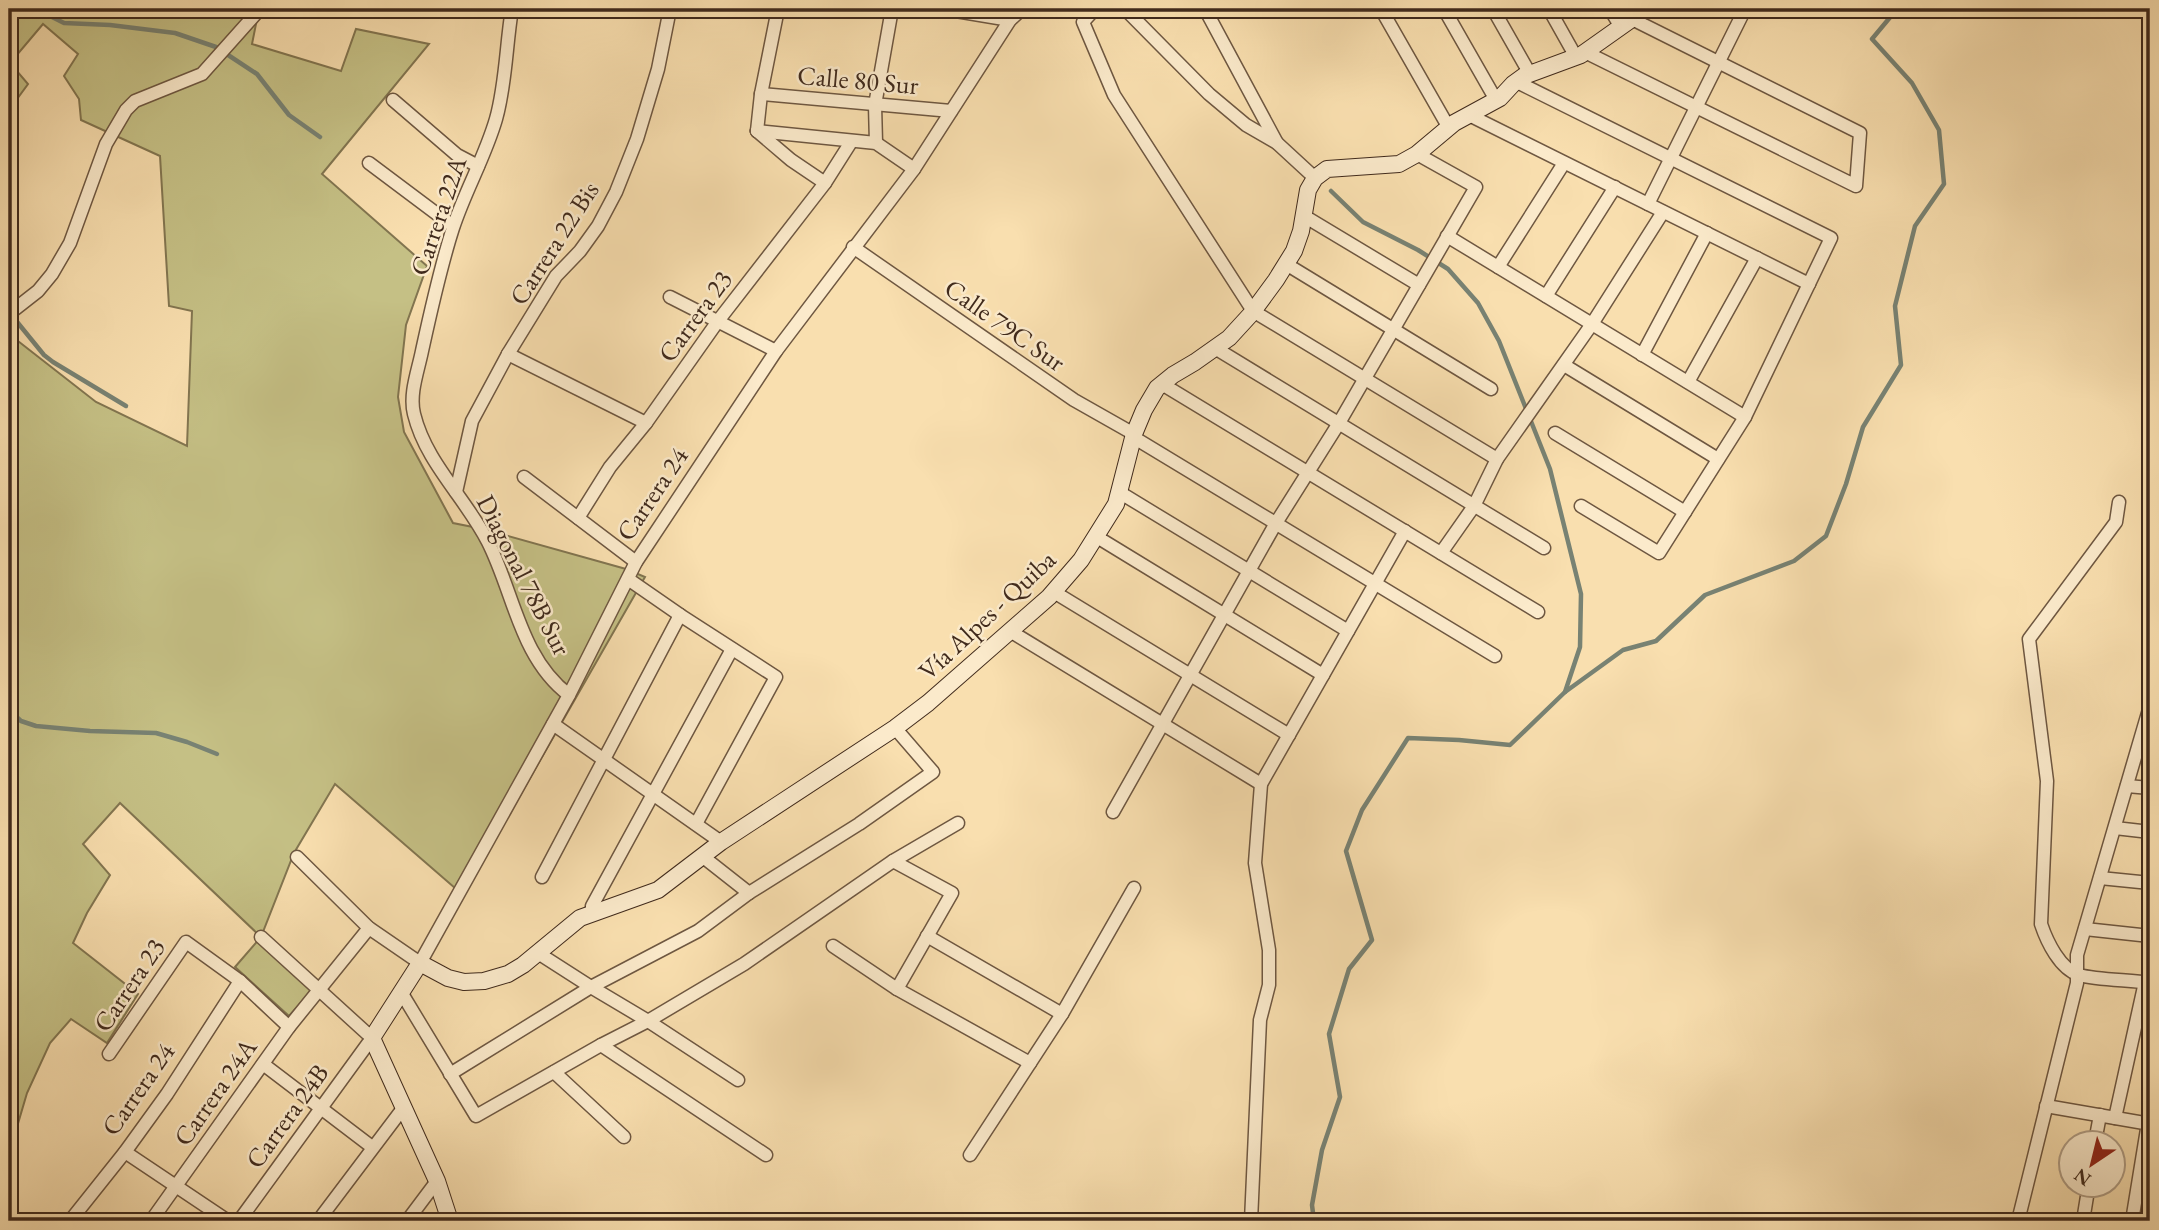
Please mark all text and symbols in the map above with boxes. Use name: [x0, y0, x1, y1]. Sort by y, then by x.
street label: Calle 80 Sur: [796, 58, 920, 102]
street label: Carrera 22A: [402, 151, 475, 280]
street label: Carrera 22 Bis: [501, 175, 607, 311]
street label: Carrera 23: [650, 263, 740, 369]
street label: Calle 79C Sur: [938, 271, 1072, 379]
street label: Carrera 24: [608, 440, 696, 547]
street label: Diagonal 78B Sur: [469, 489, 579, 661]
street label: Vía Alpes - Quiba: [911, 542, 1063, 687]
street label: Carrera 23: [85, 932, 173, 1038]
street label: Carrera 24A: [166, 1031, 265, 1152]
street label: Carrera 24: [94, 1036, 182, 1142]
street label: Carrera 24B: [238, 1057, 336, 1175]
north arrow: [2058, 1128, 2128, 1198]
text: N: [2069, 1163, 2096, 1192]

